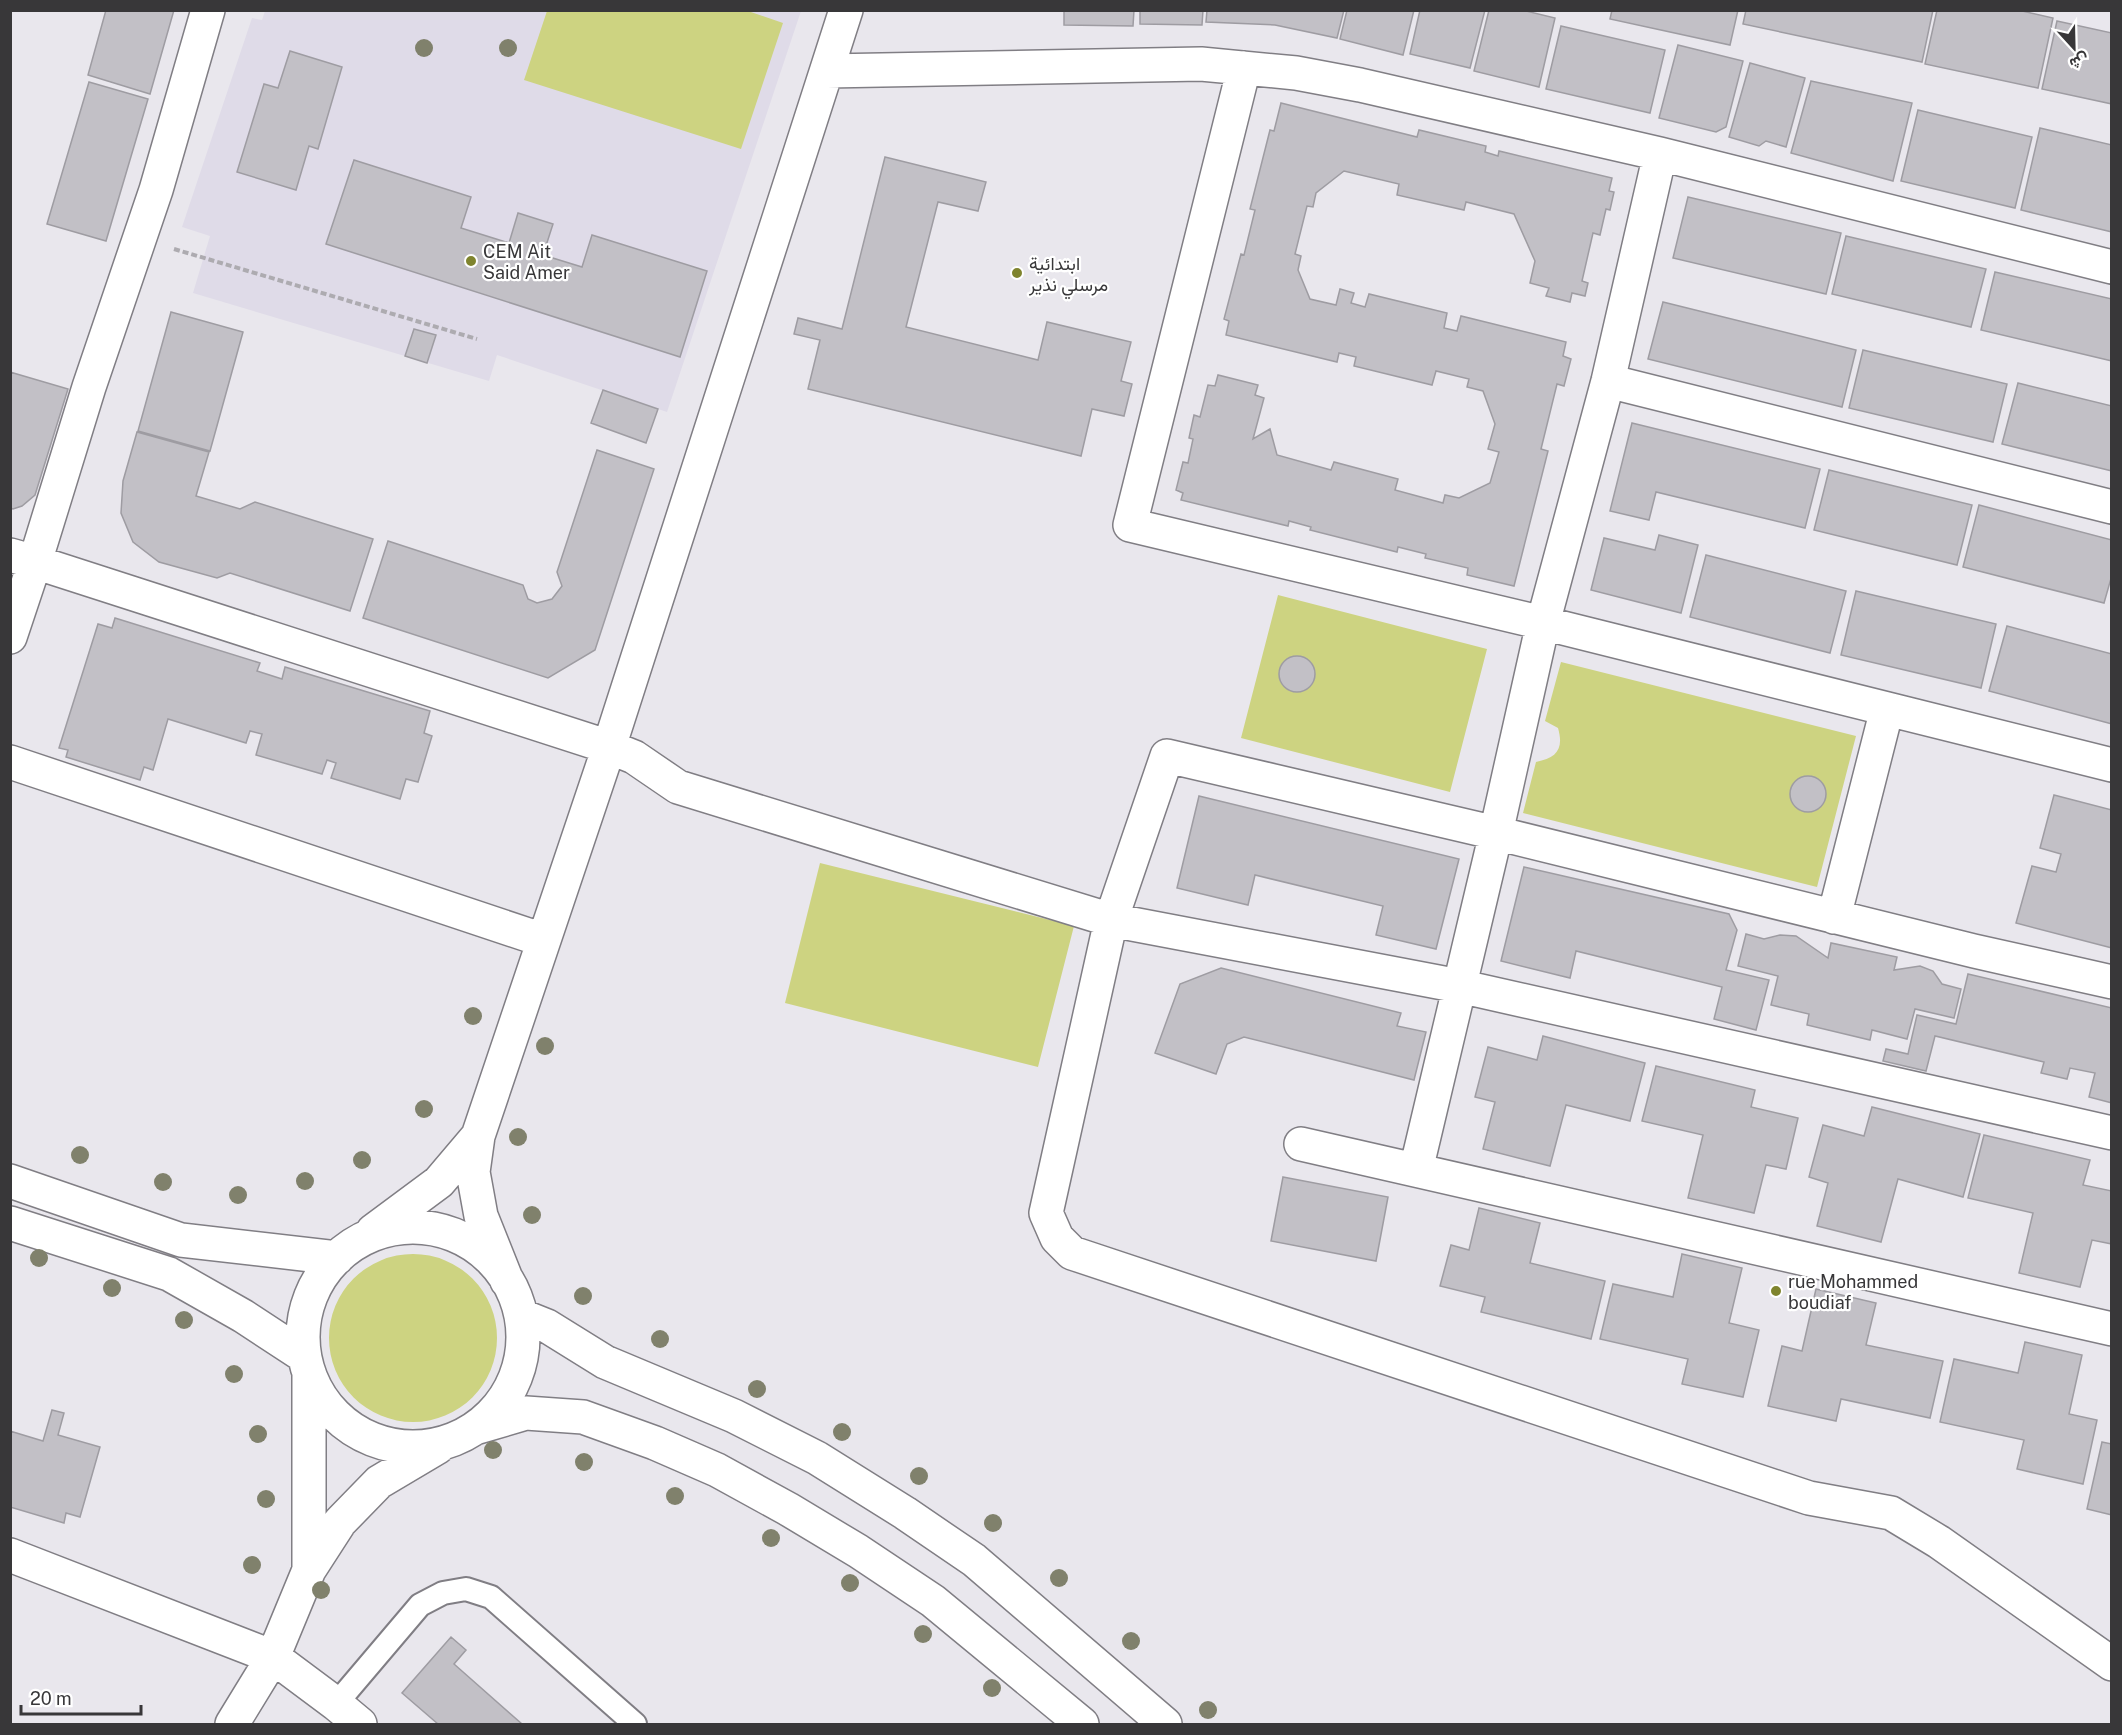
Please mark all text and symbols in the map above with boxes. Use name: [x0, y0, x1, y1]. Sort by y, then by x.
north arrow: [2044, 18, 2104, 78]
text: ش: [2067, 49, 2092, 74]
place label: CEM Ait Said Amer: [483, 241, 570, 283]
place label: ابتدائية مرسلي نذير: [1028, 253, 1108, 300]
marker: CEM Ait Said Amer: [464, 254, 478, 268]
marker: ابتدائية مرسلي نذير: [1010, 266, 1024, 280]
place label: rue Mohammed boudiaf: [1788, 1271, 1918, 1313]
marker: rue Mohammed boudiaf: [1769, 1284, 1783, 1298]
scale bar: [21, 1678, 141, 1716]
text: 20 m: [30, 1688, 72, 1709]

